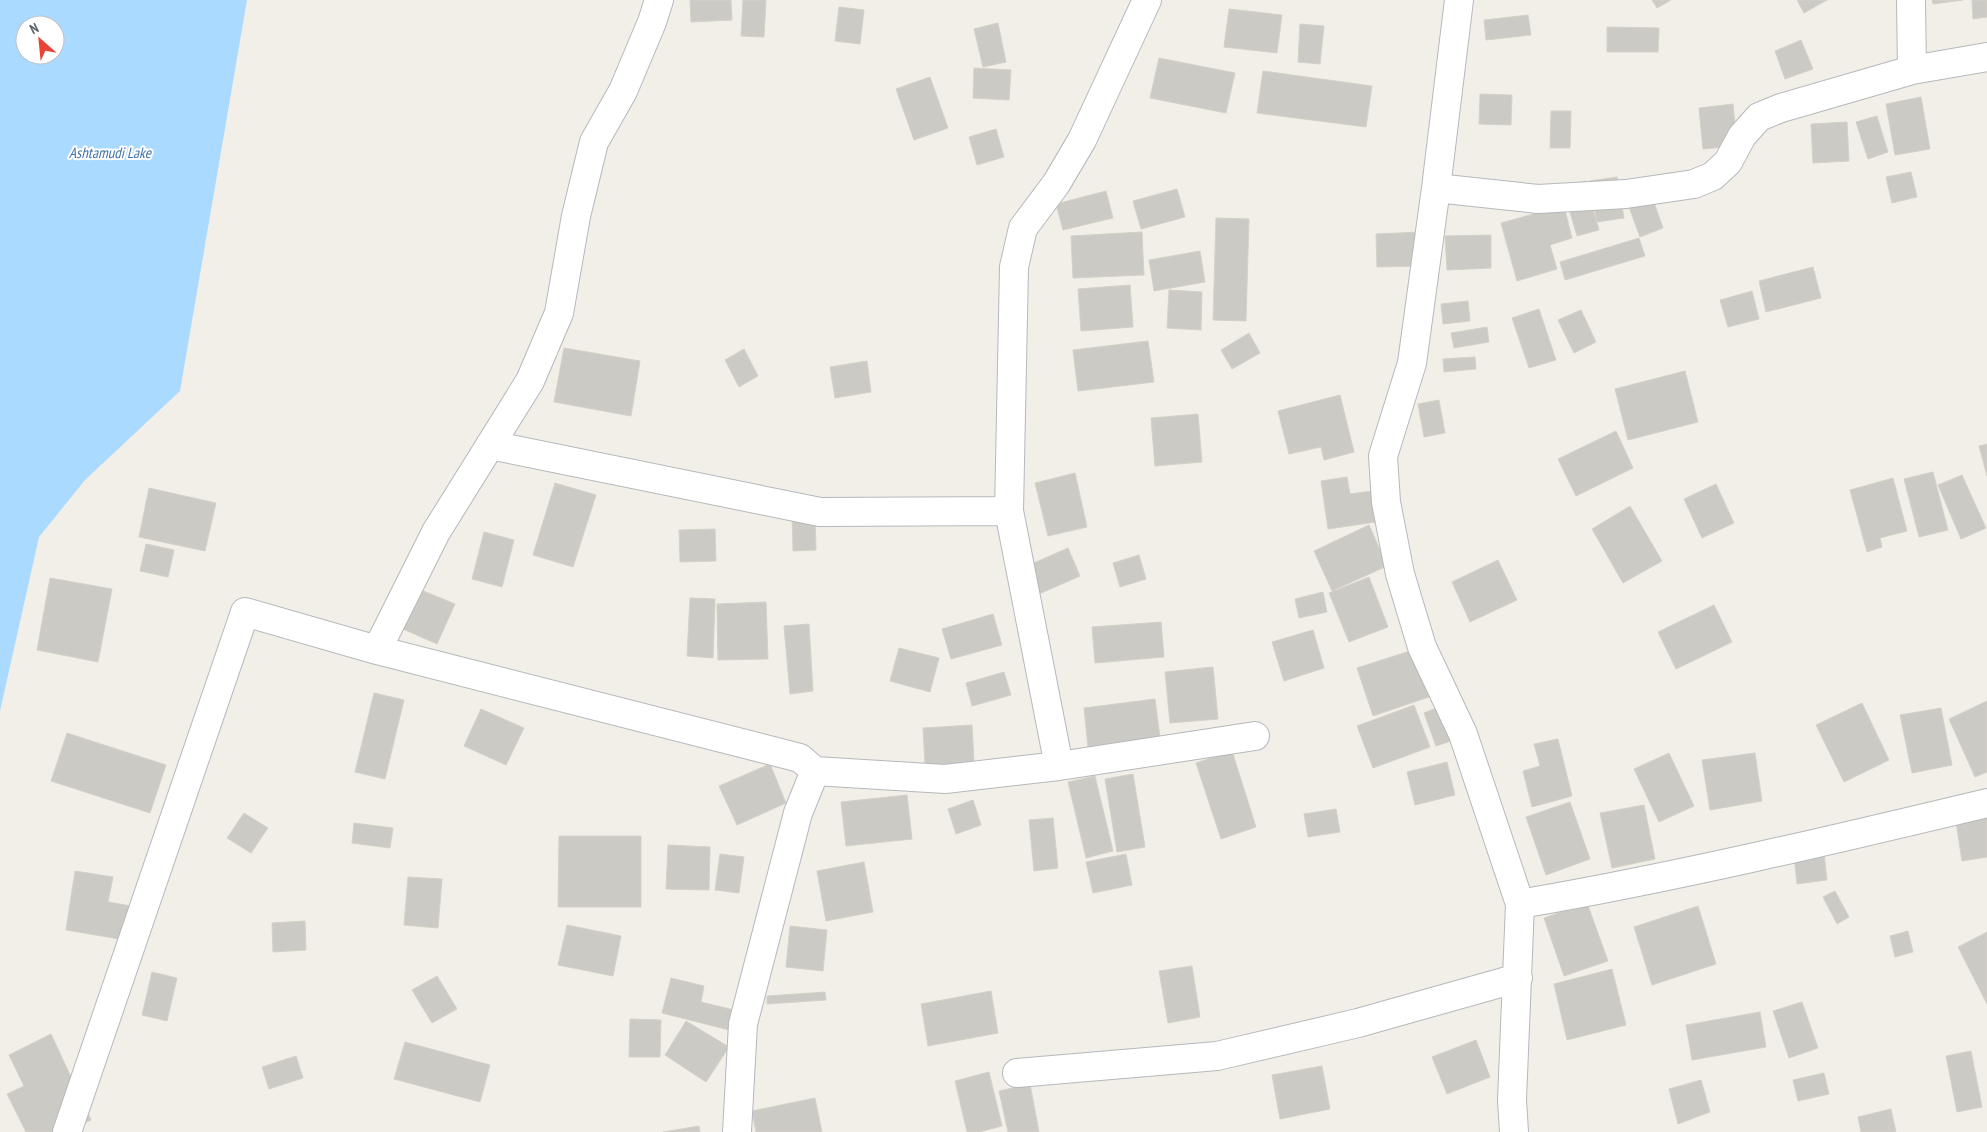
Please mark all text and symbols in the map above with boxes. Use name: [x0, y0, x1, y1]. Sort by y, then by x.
north arrow: [15, 15, 65, 65]
text: N: [27, 19, 42, 38]
water label: Ashtamudi Lake: [69, 143, 152, 162]

